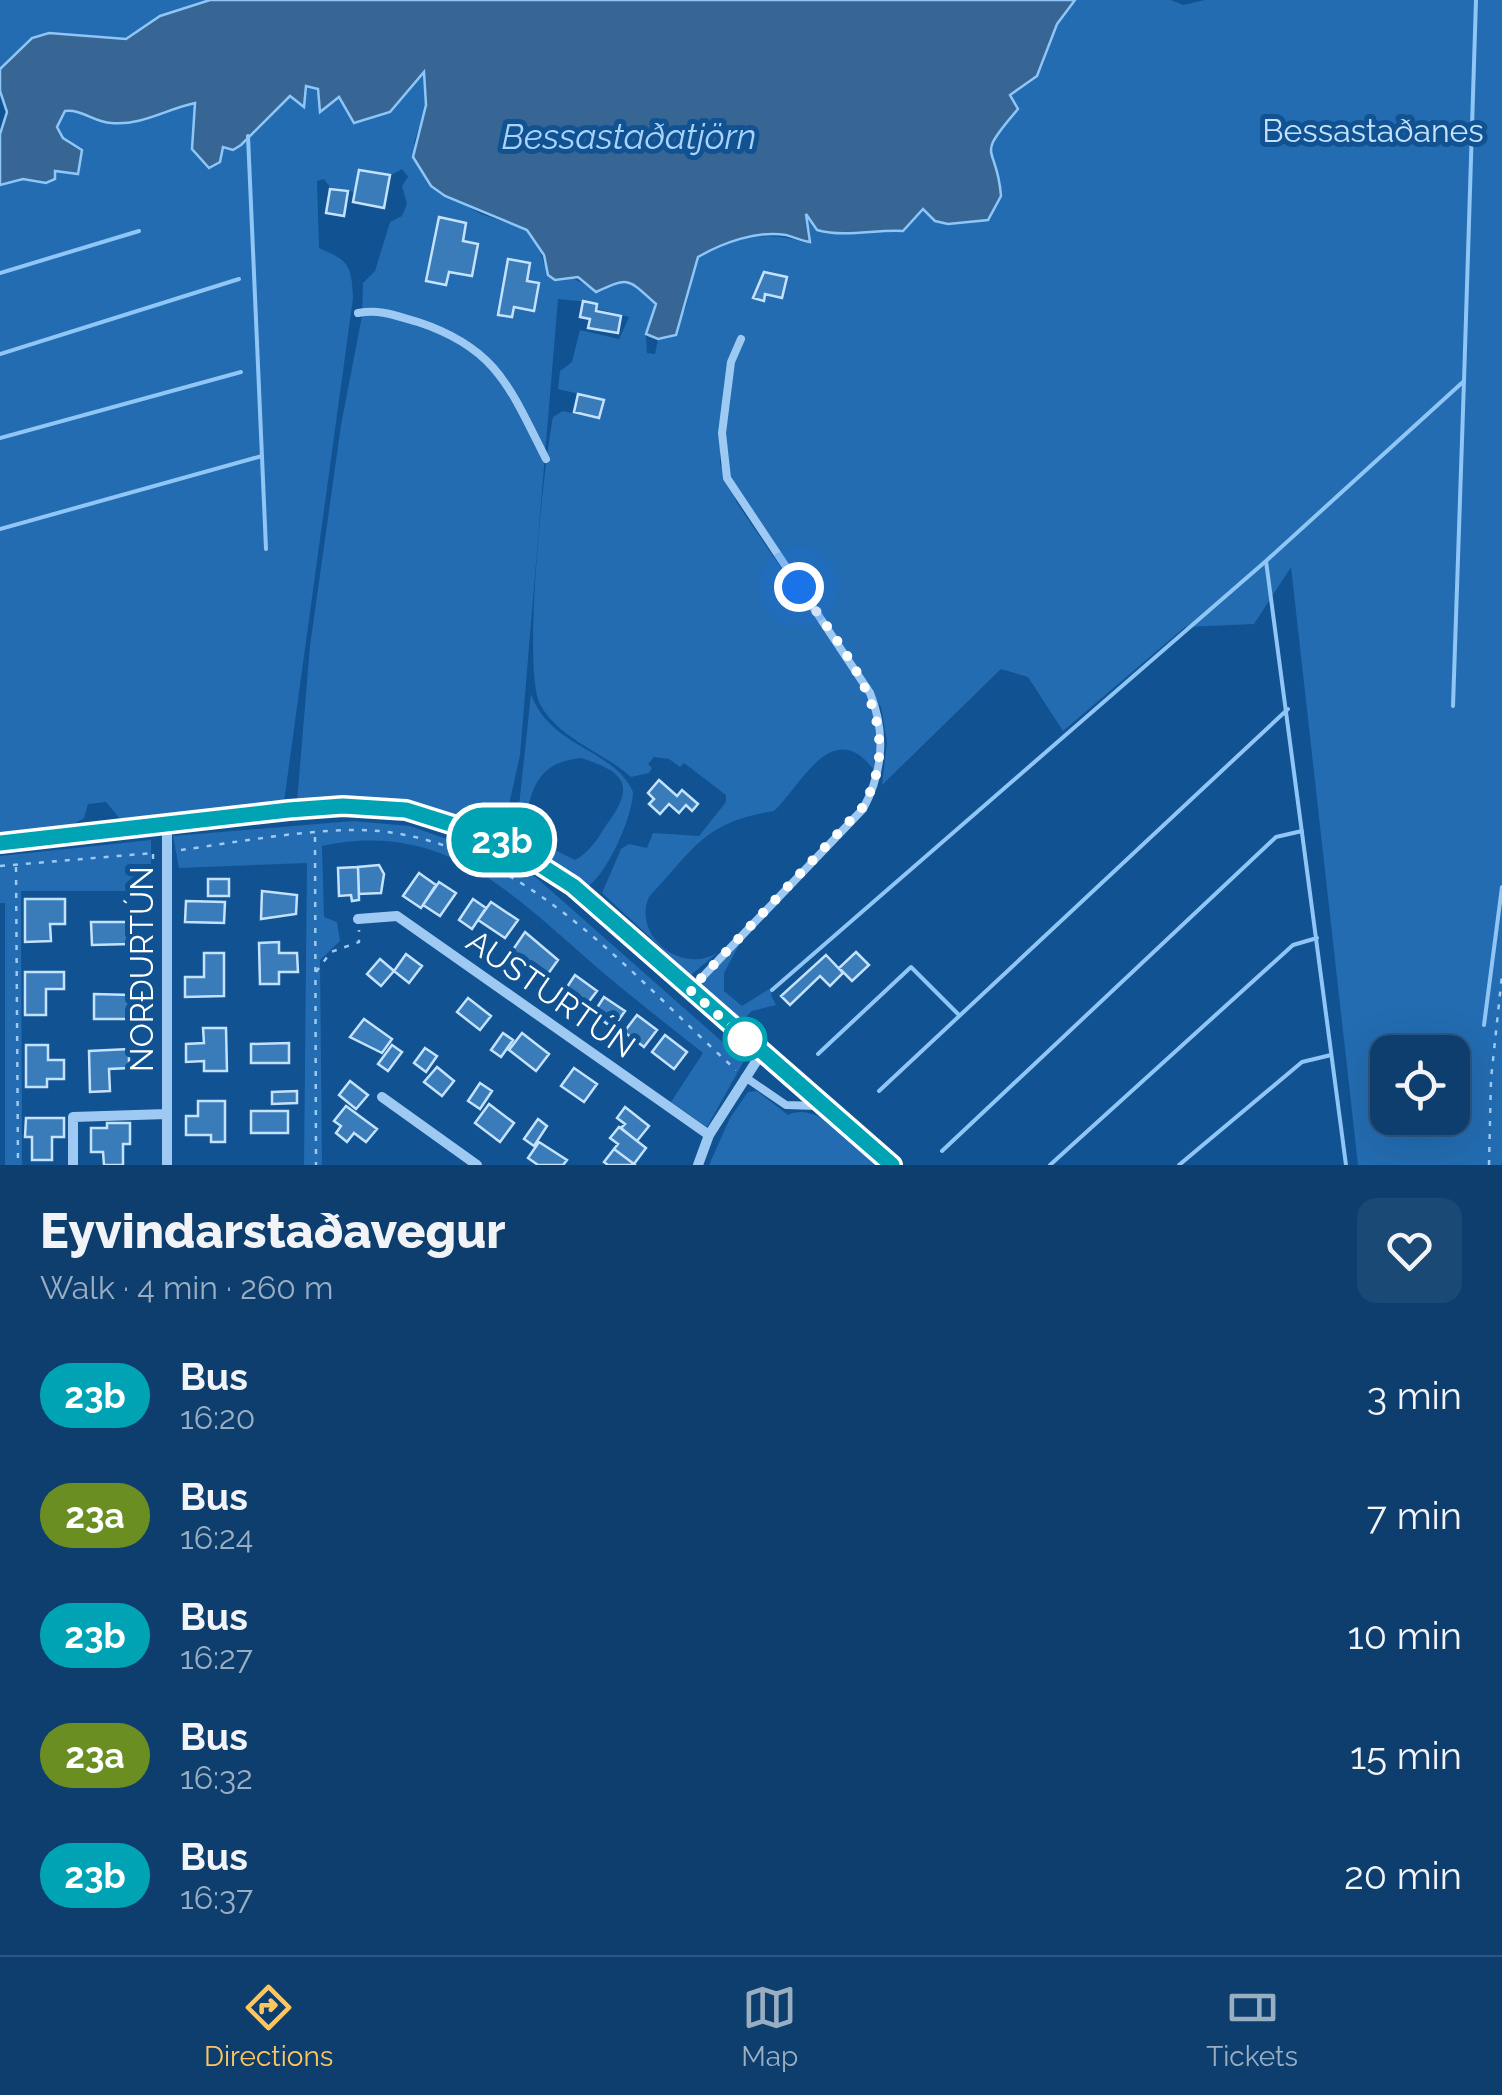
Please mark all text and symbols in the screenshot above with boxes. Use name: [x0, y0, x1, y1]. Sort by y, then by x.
park label: Bessastaðanes: [1262, 112, 1484, 149]
water label: Bessastaðatjörn: [502, 116, 756, 157]
your location: [774, 562, 824, 612]
line badge: 23b: [444, 808, 560, 872]
text: 23b: [471, 820, 533, 861]
street label: NORÐURTÚN: [123, 866, 160, 1072]
street label: AUSTURTÚN: [460, 922, 643, 1065]
unlabelled marker: [724, 1018, 766, 1060]
map controls: [1370, 1035, 1470, 1135]
button: locate: [1370, 1035, 1470, 1135]
button: heart: [1357, 1198, 1462, 1303]
text: Eyvindarstaðavegur: [40, 1203, 505, 1259]
text: Walk · 4 min · 260 m: [40, 1269, 333, 1306]
text: Bus: [180, 1354, 248, 1399]
text: 3 min: [1367, 1373, 1462, 1418]
text: 23b: [64, 1375, 126, 1416]
text: 16:20: [180, 1399, 255, 1436]
text: Bus: [180, 1474, 248, 1519]
text: 7 min: [1367, 1493, 1462, 1538]
text: 23a: [65, 1495, 125, 1536]
text: 16:24: [180, 1519, 253, 1556]
text: Bus: [180, 1594, 248, 1639]
text: 10 min: [1347, 1613, 1462, 1658]
text: 23b: [64, 1615, 126, 1656]
text: 16:27: [180, 1639, 253, 1676]
text: Bus: [180, 1714, 248, 1759]
text: 15 min: [1350, 1733, 1462, 1778]
text: 23a: [65, 1735, 125, 1776]
text: 16:32: [180, 1759, 253, 1796]
text: Bus: [180, 1834, 248, 1879]
text: 20 min: [1344, 1853, 1462, 1898]
text: 23b: [64, 1855, 126, 1896]
text: 16:37: [180, 1879, 253, 1916]
tab: Directions: [204, 1980, 333, 2073]
tab: Map: [741, 1980, 798, 2073]
tab: Tickets: [1206, 1980, 1298, 2073]

